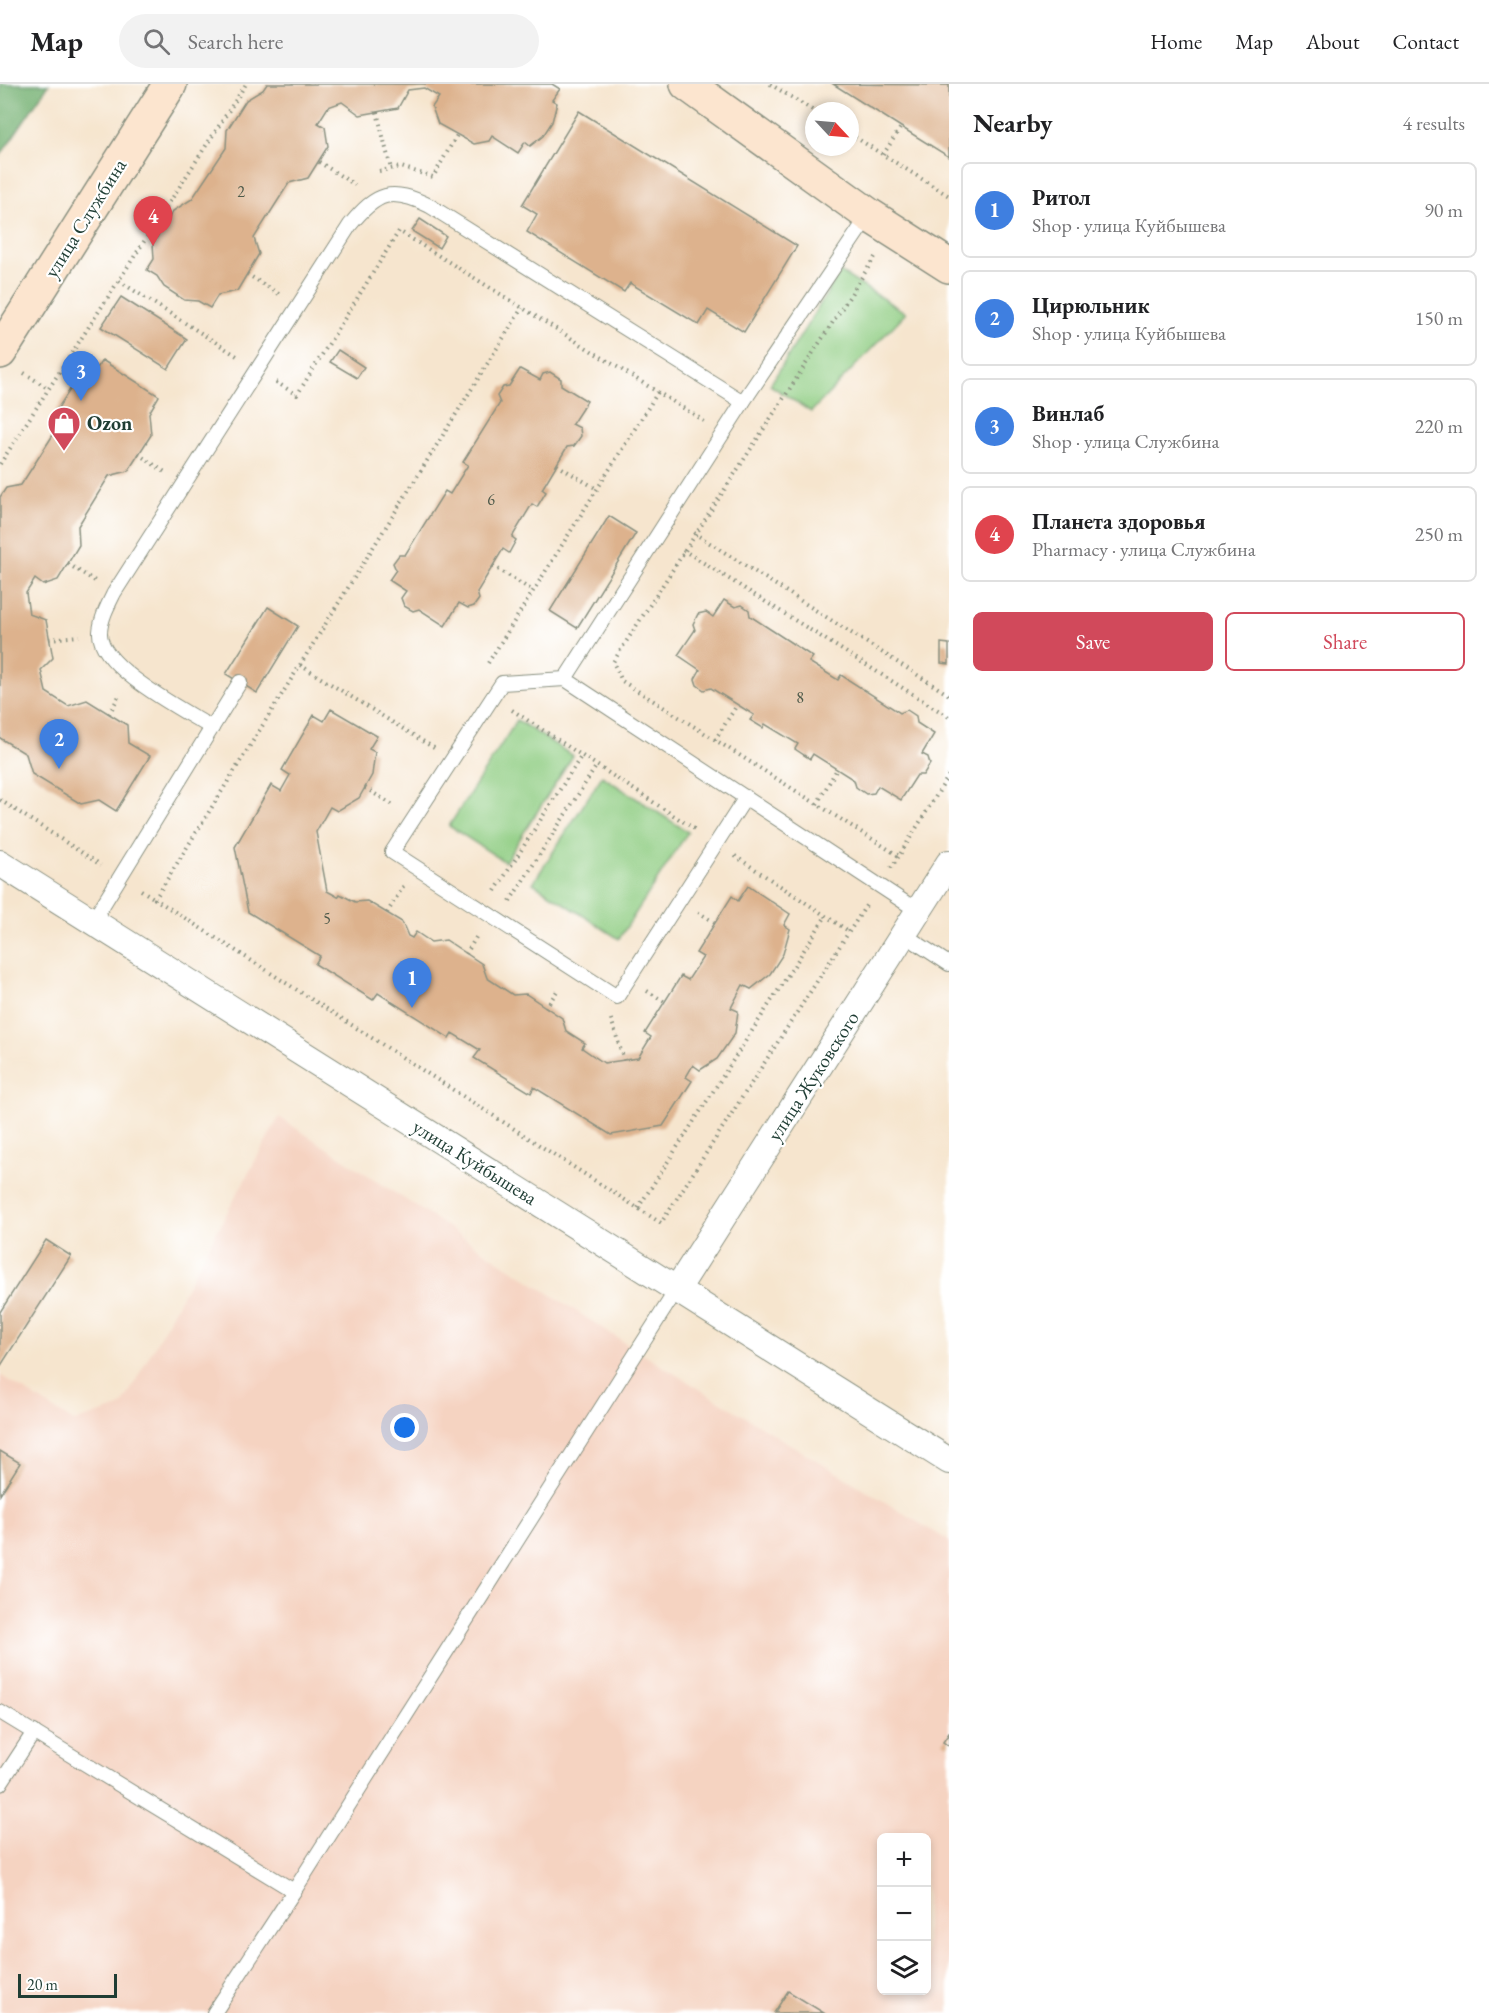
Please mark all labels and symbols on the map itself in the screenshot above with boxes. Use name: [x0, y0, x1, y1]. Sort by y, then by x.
north arrow: [805, 102, 859, 156]
street label: улица Службина: [38, 154, 132, 282]
house number: 2: [237, 181, 245, 202]
pin: 4: [134, 196, 172, 246]
pin: 3: [62, 352, 100, 401]
shop icon: Ozon: [46, 405, 82, 452]
place label: Ozon: [87, 410, 132, 436]
house number: 6: [487, 489, 495, 510]
house number: 8: [796, 687, 804, 708]
pin: 2: [40, 720, 78, 769]
house number: 5: [323, 908, 331, 929]
pin: 1: [392, 958, 432, 1008]
street label: улица Жуковского: [761, 1006, 865, 1146]
street label: улица Куйбышева: [408, 1113, 542, 1211]
your location: [390, 1413, 419, 1442]
scale bar: [18, 1971, 117, 1998]

